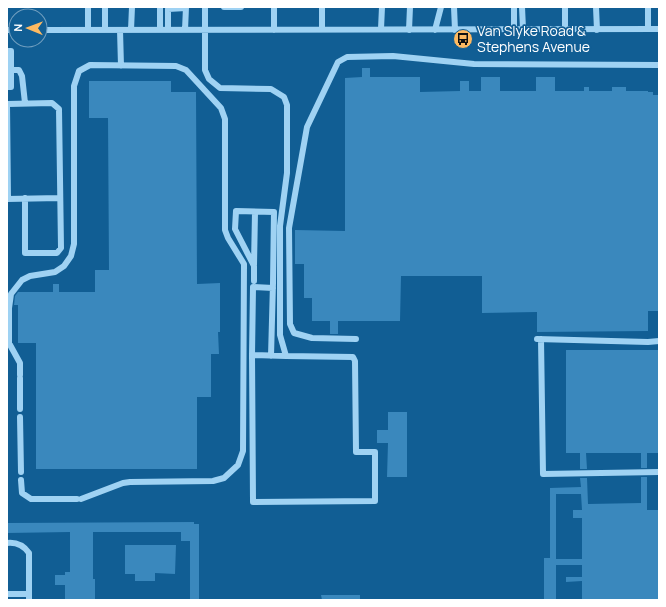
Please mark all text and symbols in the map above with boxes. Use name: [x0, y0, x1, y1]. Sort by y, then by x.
north arrow: [8, 8, 48, 48]
place label: Van Slyke Road & Stephens Avenue: [477, 21, 590, 56]
text: N: [10, 24, 25, 32]
bus stop icon: Van Slyke Road & Stephens Avenue: [452, 28, 474, 50]

